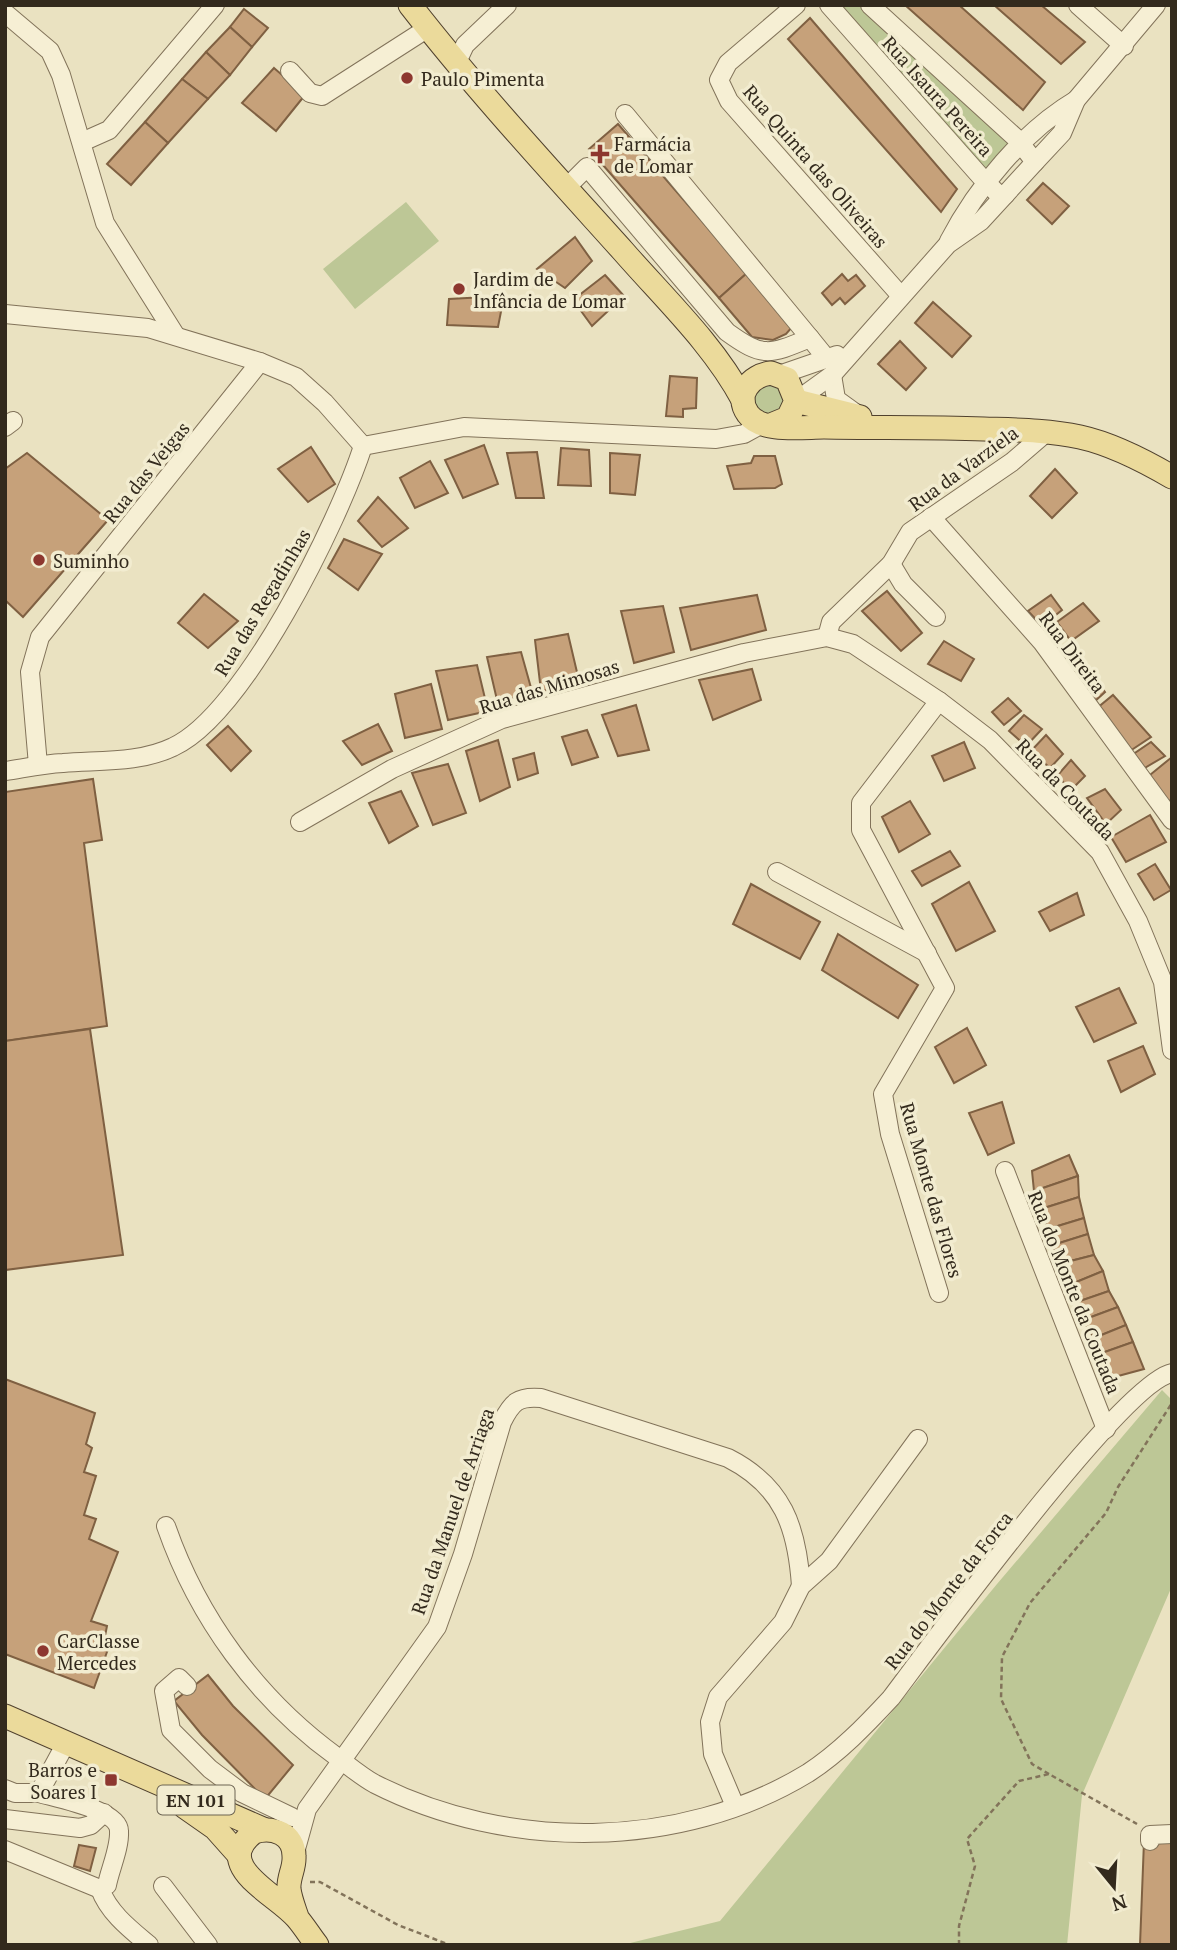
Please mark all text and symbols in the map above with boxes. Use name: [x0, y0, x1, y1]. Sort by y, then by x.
street label: Rua Isaura Pereira: [877, 30, 999, 162]
place label: Paulo Pimenta: [421, 66, 545, 91]
marker: Paulo Pimenta: [399, 70, 415, 86]
street label: Rua Quinta das Oliveiras: [738, 79, 894, 253]
place label: Farmácia de Lomar: [614, 131, 694, 178]
marker: Farmácia de Lomar: [592, 146, 608, 162]
place label: Jardim de Infância de Lomar: [473, 266, 627, 313]
marker: Jardim de Infância de Lomar: [451, 281, 467, 297]
street label: Rua das Veigas: [97, 416, 195, 528]
street label: Rua da Varziela: [903, 420, 1023, 516]
street label: Rua das Regadinhas: [208, 524, 316, 680]
place label: Suminho: [53, 548, 129, 573]
marker: Suminho: [31, 552, 47, 568]
street label: Rua Direita: [1034, 606, 1112, 698]
street label: Rua das Mimosas: [476, 653, 622, 719]
street label: Rua da Coutada: [1011, 733, 1121, 845]
street label: Rua Monte das Flores: [895, 1099, 969, 1281]
street label: Rua do Monte da Coutada: [1023, 1187, 1127, 1398]
street label: Rua da Manuel de Arriaga: [405, 1404, 499, 1618]
street label: Rua do Monte da Forca: [879, 1506, 1018, 1674]
place label: CarClasse Mercedes: [57, 1628, 140, 1675]
marker: CarClasse Mercedes: [35, 1643, 51, 1659]
place label: Barros e Soares I: [28, 1757, 97, 1804]
marker: Barros e Soares I: [103, 1772, 119, 1788]
road number: EN 101: [158, 1786, 234, 1814]
north arrow: [1079, 1852, 1149, 1922]
text: N: [1108, 1890, 1130, 1918]

